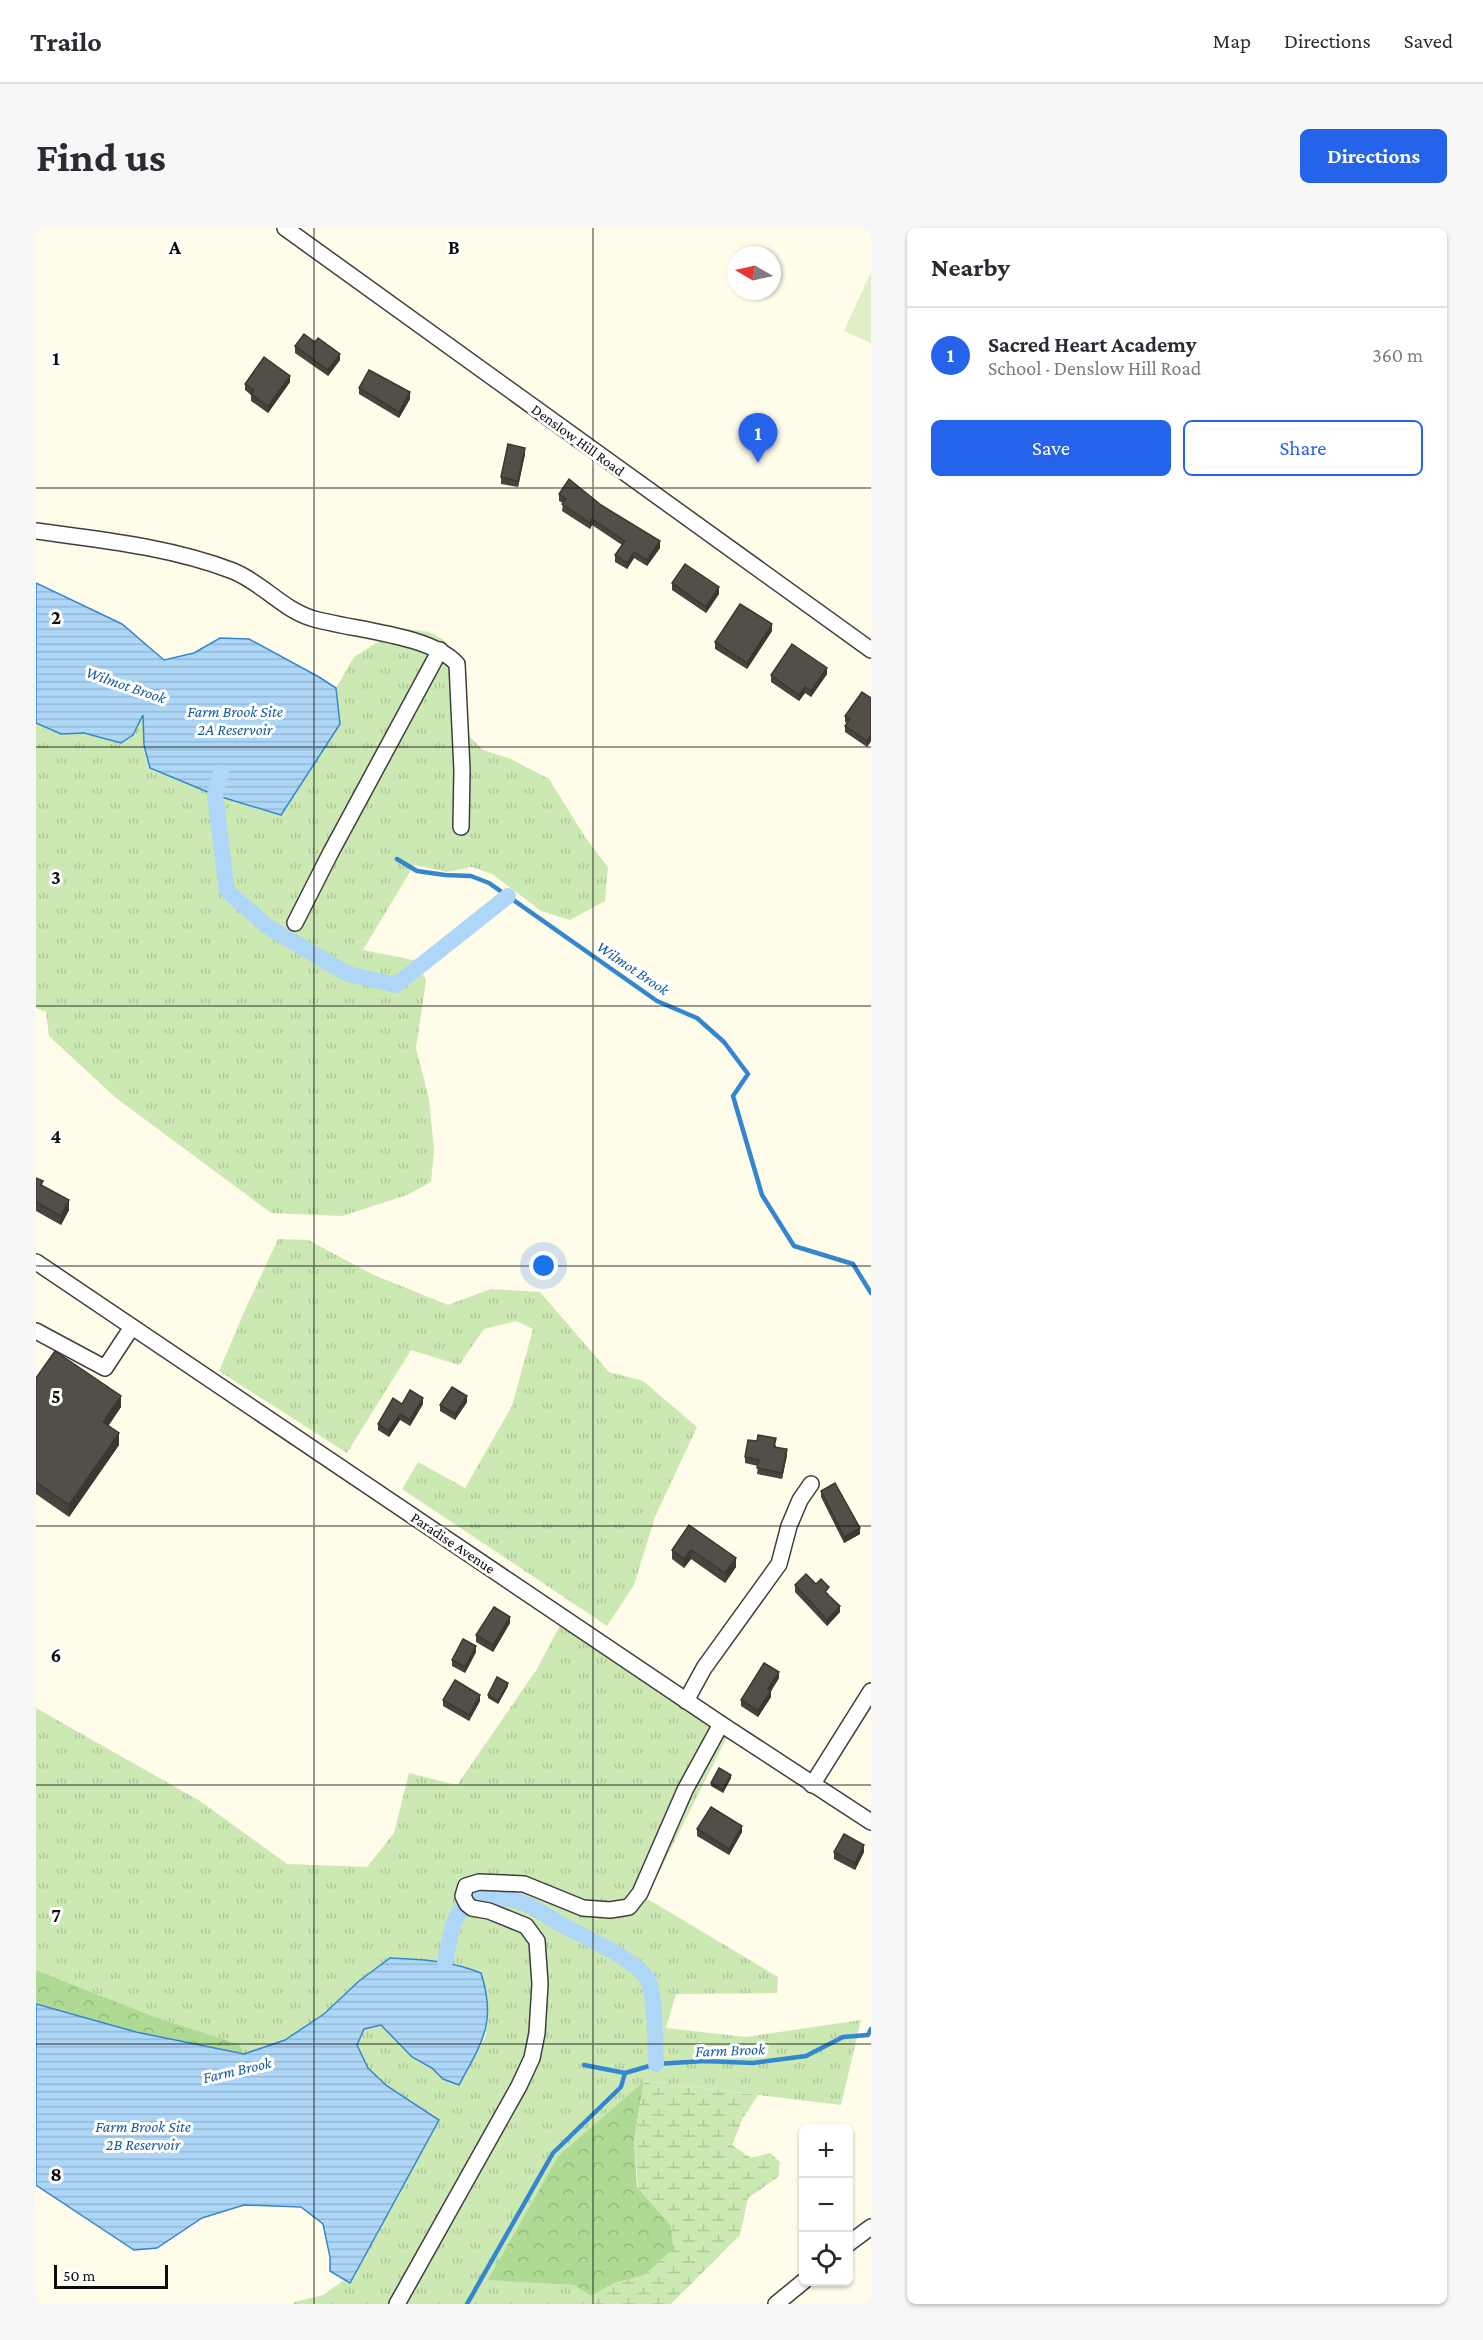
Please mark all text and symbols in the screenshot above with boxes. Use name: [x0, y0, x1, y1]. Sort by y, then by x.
text: Trailo: [30, 26, 102, 57]
text: Map: [1213, 29, 1251, 53]
text: Directions: [1284, 29, 1371, 53]
text: Saved: [1404, 29, 1453, 53]
button: Directions: [1300, 129, 1447, 183]
text: Find us: [36, 133, 166, 180]
text: A: [168, 236, 182, 258]
text: B: [448, 236, 460, 258]
north arrow: [727, 246, 781, 300]
text: Nearby: [931, 253, 1010, 282]
text: Sacred Heart Academy: [988, 332, 1196, 357]
text: 1: [947, 344, 954, 366]
text: 360 m: [1372, 344, 1423, 366]
text: 1: [52, 347, 60, 369]
text: School · Denslow Hill Road: [988, 357, 1201, 379]
street label: Denslow Hill Road: [529, 401, 628, 479]
pin: 1: [738, 414, 778, 463]
button: Save: [931, 420, 1171, 476]
button: Share: [1183, 420, 1423, 476]
text: 2: [51, 606, 61, 628]
water label: Wilmot Brook: [84, 663, 169, 707]
water label: Farm Brook Site 2A Reservoir: [187, 703, 283, 738]
text: 3: [51, 866, 61, 888]
water label: Wilmot Brook: [594, 938, 673, 999]
text: 4: [51, 1125, 62, 1147]
your location: [529, 1251, 558, 1280]
text: 5: [51, 1385, 61, 1407]
street label: Paradise Avenue: [408, 1509, 498, 1577]
text: 6: [51, 1644, 61, 1666]
text: 7: [51, 1904, 61, 1926]
water label: Farm Brook: [695, 2040, 766, 2060]
water label: Farm Brook: [201, 2054, 274, 2086]
water label: Farm Brook Site 2B Reservoir: [95, 2118, 191, 2153]
map controls: [799, 2124, 853, 2286]
button: +: [799, 2124, 853, 2178]
text: 8: [50, 2163, 62, 2185]
button: −: [799, 2178, 853, 2232]
button: locate: [799, 2232, 853, 2286]
scale bar: [54, 2262, 168, 2290]
text: 50 m: [63, 2267, 95, 2284]

